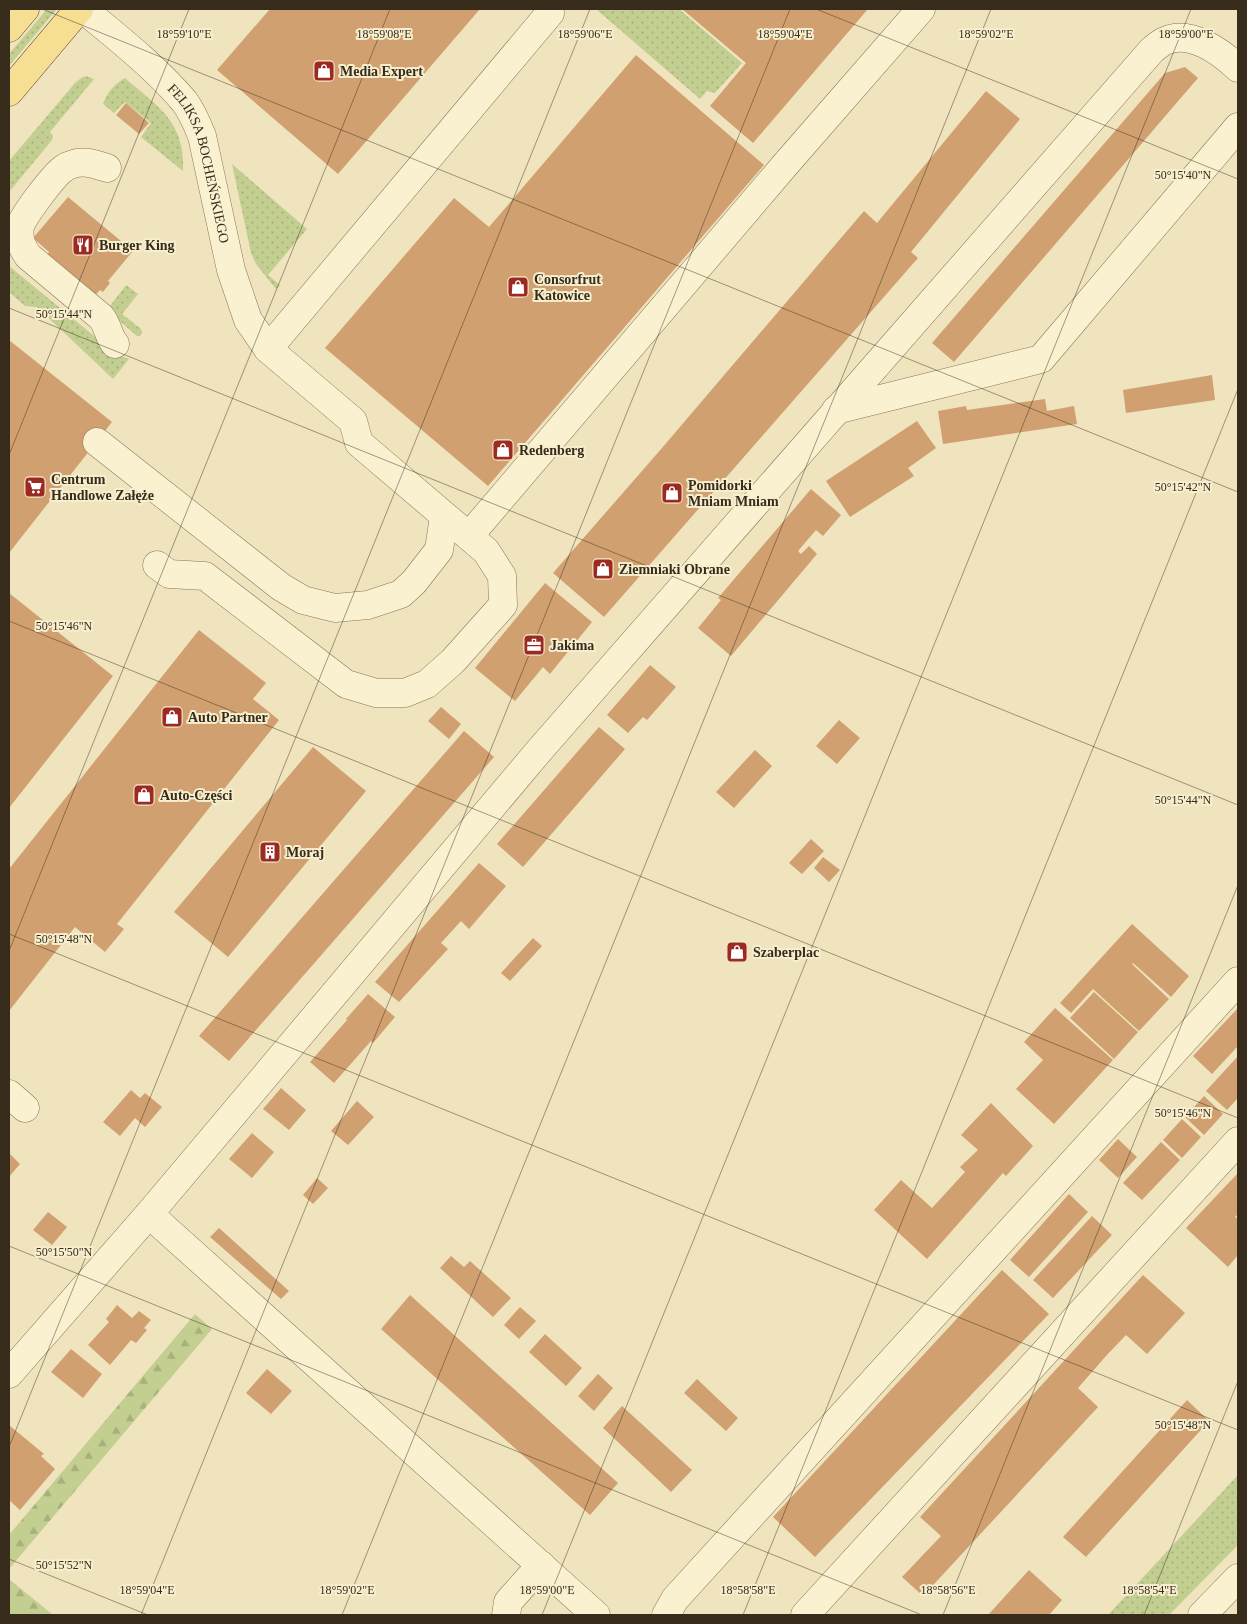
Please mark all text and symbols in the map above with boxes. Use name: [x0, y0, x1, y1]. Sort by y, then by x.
text: 18°59'10"E: [156, 27, 212, 41]
text: 18°59'08"E: [356, 27, 412, 41]
text: 18°59'06"E: [557, 27, 613, 41]
text: 18°59'04"E: [757, 27, 813, 41]
text: 18°59'02"E: [958, 27, 1014, 41]
text: 18°59'00"E: [1158, 27, 1214, 41]
shop icon: Media Expert: [312, 59, 336, 83]
place label: Media Expert: [340, 64, 423, 79]
street label: FELIKSA BOCHEŃSKIEGO: [165, 81, 232, 245]
text: 50°15'40"N: [1155, 168, 1212, 182]
restaurant icon: Burger King: [71, 233, 95, 257]
place label: Burger King: [99, 238, 175, 253]
place label: Consorfrut Katowice: [534, 272, 601, 303]
shop icon: Consorfrut Katowice: [506, 275, 530, 299]
text: 50°15'44"N: [36, 307, 93, 321]
shop icon: Redenberg: [491, 438, 515, 462]
place label: Redenberg: [519, 443, 584, 458]
place label: Centrum Handlowe Załęże: [51, 472, 154, 503]
supermarket icon: Centrum Handlowe Załęże: [23, 475, 47, 499]
place label: Pomidorki Mniam Mniam: [688, 478, 779, 509]
text: 50°15'42"N: [1155, 480, 1212, 494]
shop icon: Pomidorki Mniam Mniam: [660, 481, 684, 505]
shop icon: Ziemniaki Obrane: [591, 557, 615, 581]
place label: Ziemniaki Obrane: [619, 562, 730, 577]
text: 50°15'46"N: [36, 619, 93, 633]
office icon: Jakima: [522, 633, 546, 657]
place label: Jakima: [550, 638, 594, 653]
shop icon: Auto Partner: [160, 705, 184, 729]
place label: Auto Partner: [188, 710, 268, 725]
shop icon: Auto-Części: [132, 783, 156, 807]
place label: Auto-Części: [160, 788, 232, 803]
text: 50°15'44"N: [1155, 793, 1212, 807]
building icon: Moraj: [258, 840, 282, 864]
place label: Moraj: [286, 845, 324, 860]
text: 50°15'48"N: [36, 932, 93, 946]
shop icon: Szaberplac: [725, 940, 749, 964]
place label: Szaberplac: [753, 945, 819, 960]
text: 50°15'46"N: [1155, 1106, 1212, 1120]
text: 50°15'50"N: [36, 1245, 93, 1259]
text: 50°15'48"N: [1155, 1418, 1212, 1432]
text: 50°15'52"N: [36, 1558, 93, 1572]
text: 18°59'04"E: [119, 1583, 175, 1597]
text: 18°59'02"E: [319, 1583, 375, 1597]
text: 18°59'00"E: [519, 1583, 575, 1597]
text: 18°58'58"E: [720, 1583, 776, 1597]
text: 18°58'56"E: [920, 1583, 976, 1597]
text: 18°58'54"E: [1121, 1583, 1177, 1597]

